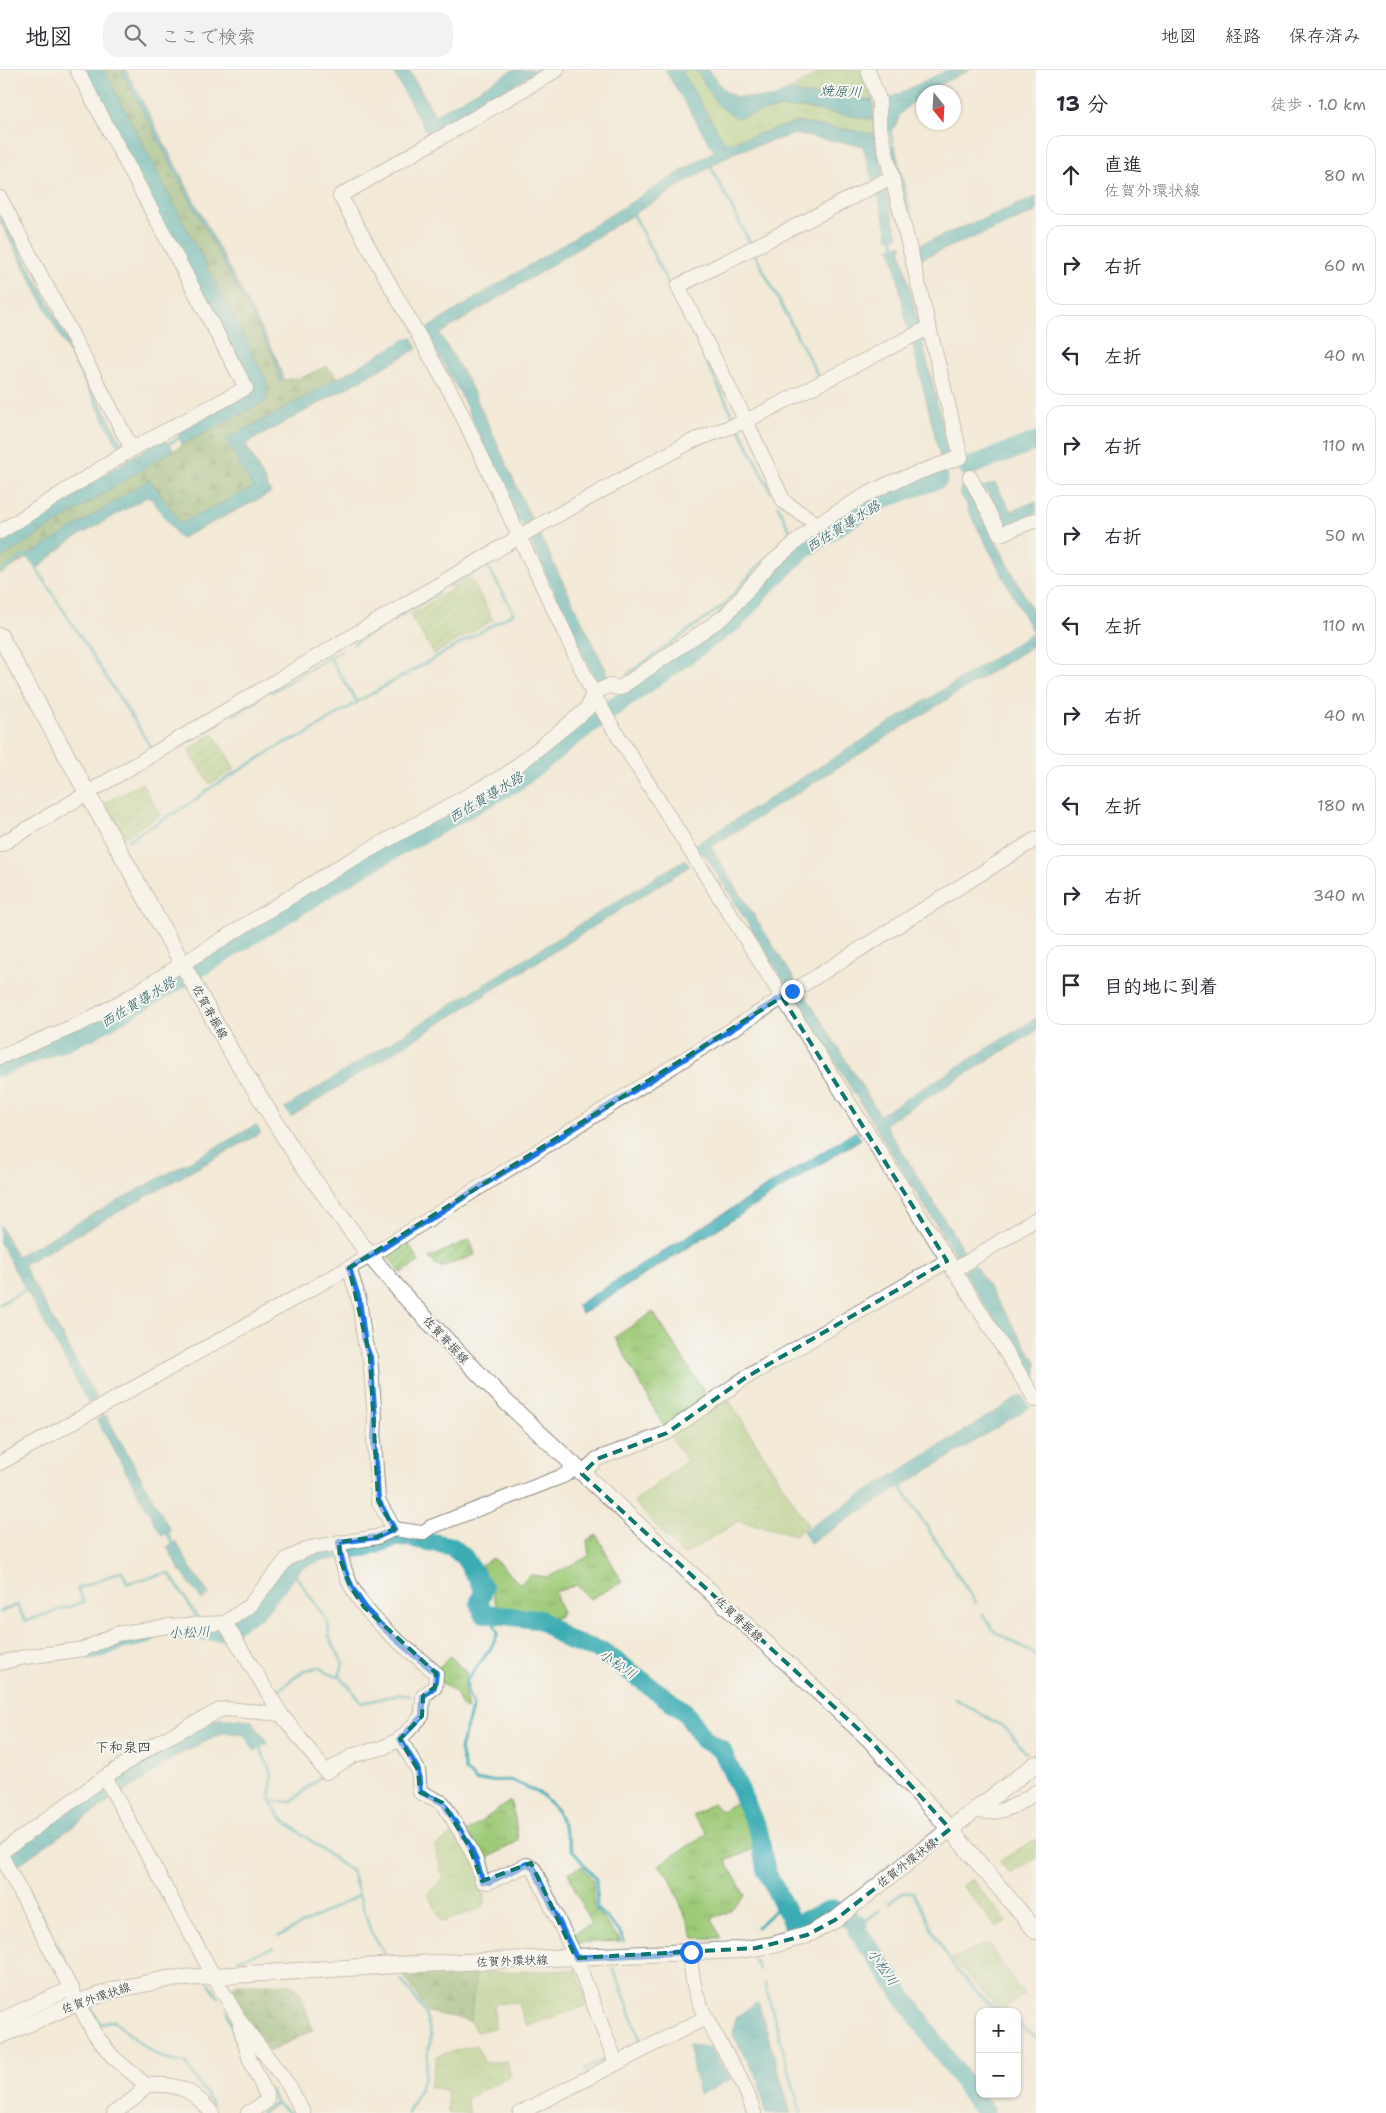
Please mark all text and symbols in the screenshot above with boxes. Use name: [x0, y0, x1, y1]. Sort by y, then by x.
search box: [103, 12, 453, 57]
text: 地図: [25, 21, 73, 53]
icon: search: [121, 21, 149, 49]
text: ここで検索: [161, 24, 256, 49]
text: 地図: [1161, 24, 1197, 48]
text: 経路: [1225, 24, 1261, 48]
text: 保存済み: [1289, 24, 1361, 48]
water label: 焼原川: [820, 81, 862, 101]
north arrow: [916, 85, 961, 130]
text: 13 分: [1056, 90, 1108, 118]
text: 徒歩 · 1.0 km: [1270, 94, 1366, 115]
text: 直進: [1104, 152, 1142, 177]
icon: ahead: [1057, 161, 1085, 189]
text: 80 m: [1324, 165, 1365, 186]
text: 佐賀外環状線: [1104, 180, 1200, 201]
icon: right: [1057, 251, 1085, 279]
text: 右折: [1104, 254, 1142, 279]
text: 60 m: [1324, 255, 1365, 276]
icon: left: [1057, 341, 1085, 369]
text: 左折: [1104, 344, 1142, 369]
text: 40 m: [1323, 345, 1365, 366]
icon: right: [1057, 431, 1085, 459]
text: 右折: [1104, 434, 1142, 459]
text: 110 m: [1322, 435, 1365, 456]
water label: 西佐賀導水路: [803, 496, 884, 556]
icon: right: [1057, 521, 1085, 549]
text: 右折: [1104, 524, 1142, 549]
text: 50 m: [1325, 525, 1365, 546]
icon: left: [1057, 611, 1085, 639]
text: 左折: [1104, 614, 1142, 639]
text: 110 m: [1322, 615, 1365, 636]
icon: right: [1057, 701, 1085, 729]
text: 右折: [1104, 704, 1142, 729]
text: 40 m: [1323, 705, 1365, 726]
water label: 西佐賀導水路: [445, 767, 527, 826]
icon: left: [1057, 791, 1085, 819]
text: 左折: [1104, 794, 1142, 819]
text: 180 m: [1317, 795, 1365, 816]
icon: right: [1057, 881, 1085, 909]
text: 右折: [1104, 884, 1142, 909]
text: 340 m: [1313, 885, 1365, 906]
icon: arrive: [1057, 971, 1085, 999]
water label: 西佐賀導水路: [97, 972, 179, 1031]
text: 目的地に到着: [1104, 974, 1218, 999]
route end: [781, 980, 804, 1003]
street label: 佐賀脊振線: [188, 982, 232, 1042]
street label: 佐賀脊振線: [420, 1313, 472, 1367]
street label: 佐賀脊振線: [712, 1593, 766, 1645]
water label: 小松川: [168, 1622, 210, 1642]
water label: 小松川: [596, 1645, 640, 1683]
district label: 下和泉四: [95, 1738, 151, 1756]
street label: 佐賀外環状線: [874, 1835, 940, 1891]
route start: [680, 1941, 703, 1964]
water label: 小松川: [864, 1945, 902, 1989]
street label: 佐賀外環状線: [476, 1952, 548, 1970]
street label: 佐賀外環状線: [59, 1979, 133, 2017]
map controls: [976, 2008, 1021, 2098]
button: +: [976, 2008, 1021, 2053]
button: −: [976, 2053, 1021, 2098]

